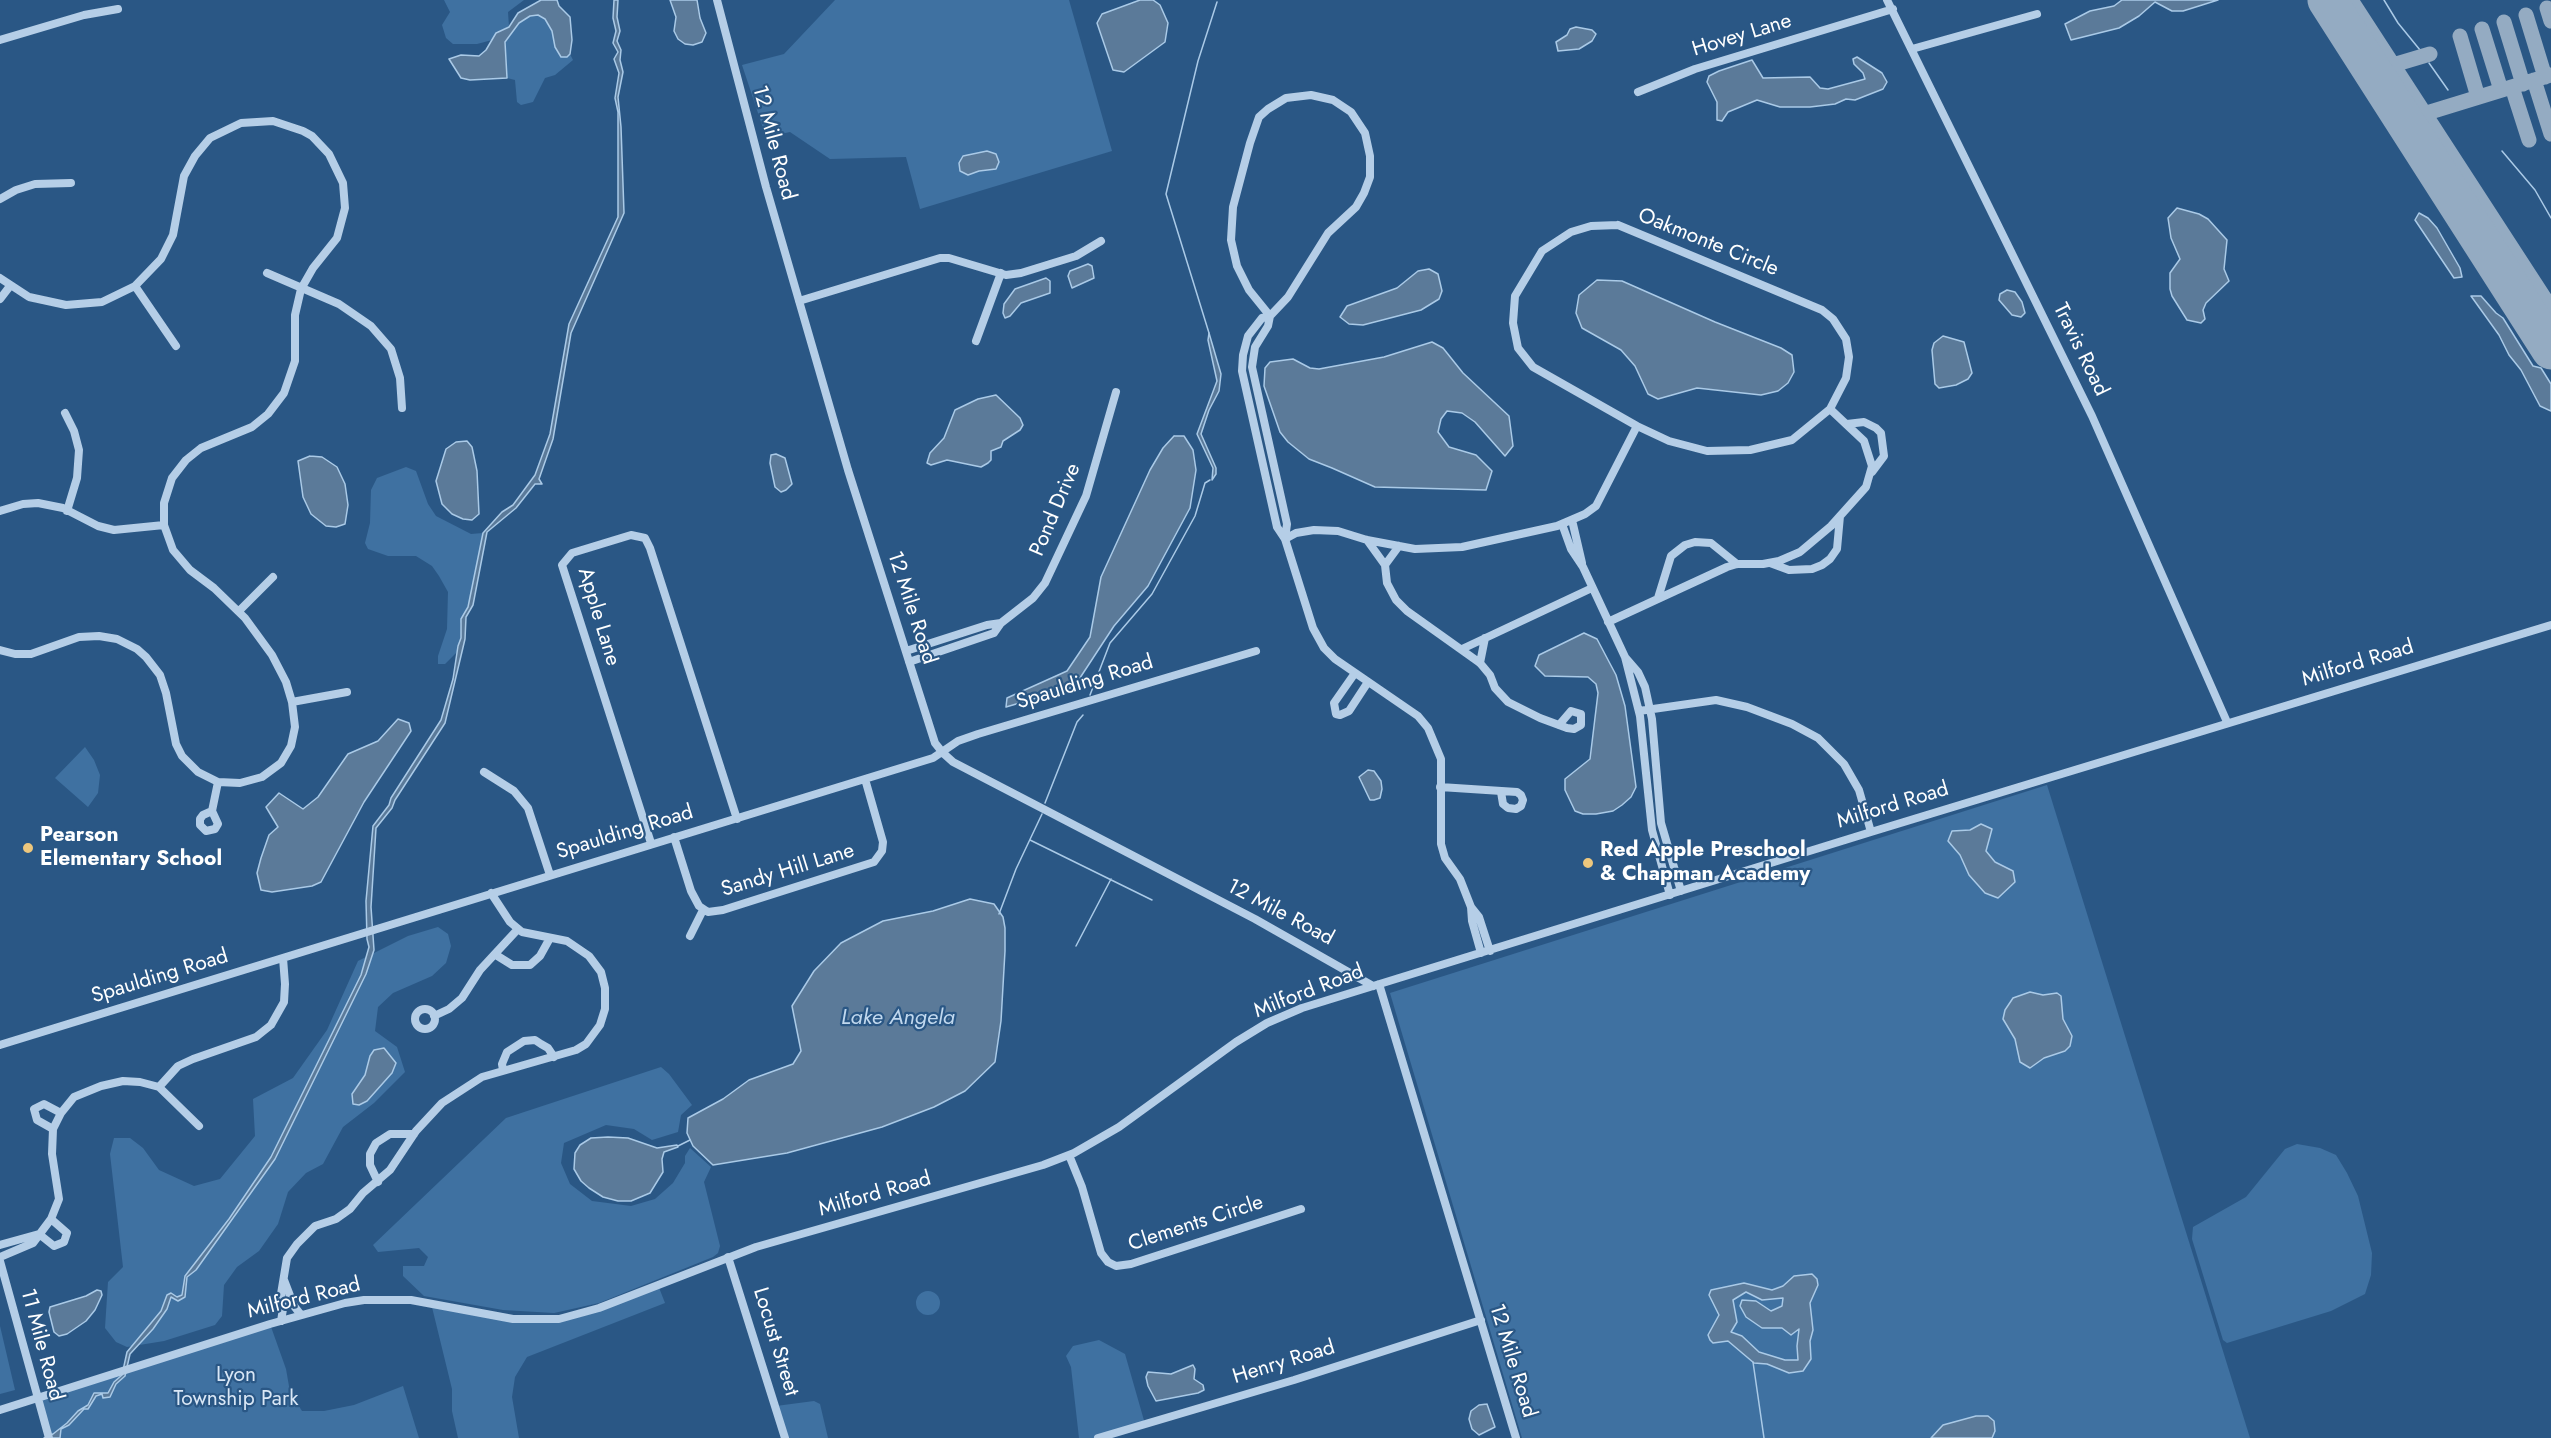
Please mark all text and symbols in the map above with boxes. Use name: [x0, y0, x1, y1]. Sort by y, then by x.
street label: Hovey Lane: [1689, 9, 1795, 63]
street label: 12 Mile Road: [746, 83, 800, 203]
street label: Oakmonte Circle: [1634, 203, 1782, 283]
street label: Travis Road: [2047, 300, 2113, 400]
street label: Pond Drive: [1025, 460, 1087, 560]
street label: 12 Mile Road: [881, 548, 941, 668]
street label: Apple Lane: [571, 565, 625, 669]
street label: Milford Road: [2299, 635, 2417, 693]
street label: Spaulding Road: [1014, 650, 1156, 716]
street label: Milford Road: [1834, 777, 1952, 835]
street label: Spaulding Road: [554, 800, 696, 866]
place label: Pearson Elementary School: [40, 823, 222, 873]
place label: Red Apple Preschool & Chapman Academy: [1600, 838, 1810, 888]
street label: Sandy Hill Lane: [718, 839, 858, 903]
marker: Pearson Elementary School: [21, 841, 35, 855]
marker: Red Apple Preschool & Chapman Academy: [1581, 856, 1595, 870]
street label: 12 Mile Road: [1222, 874, 1338, 952]
street label: Spaulding Road: [89, 944, 231, 1010]
street label: Milford Road: [1251, 960, 1367, 1024]
water label: Lake Angela: [841, 1006, 955, 1032]
street label: Milford Road: [816, 1167, 934, 1223]
street label: Clements Circle: [1125, 1190, 1267, 1258]
street label: Milford Road: [245, 1273, 363, 1325]
street label: Locust Street: [747, 1285, 803, 1399]
street label: 11 Mile Road: [14, 1286, 68, 1404]
street label: 12 Mile Road: [1483, 1301, 1541, 1421]
street label: Henry Road: [1230, 1336, 1338, 1390]
park label: Lyon Township Park: [174, 1363, 298, 1413]

